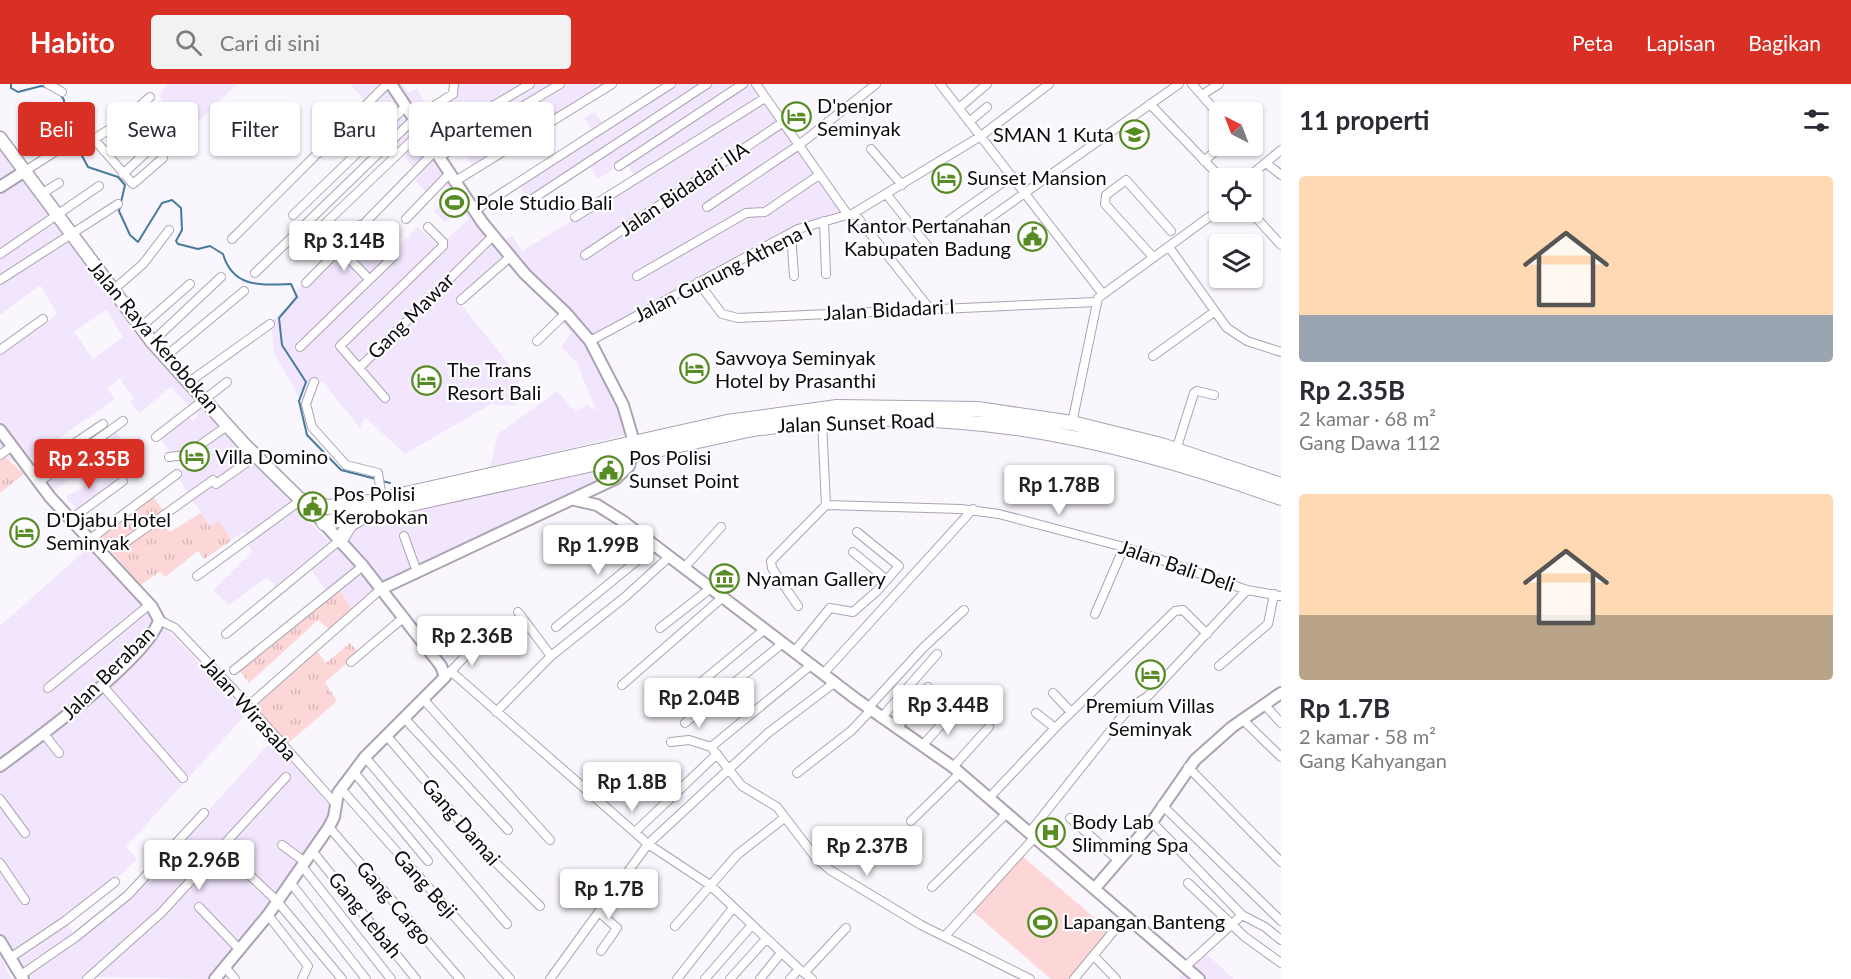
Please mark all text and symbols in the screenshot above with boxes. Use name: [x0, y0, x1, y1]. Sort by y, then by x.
search box: [151, 15, 571, 69]
text: Habito: [30, 25, 115, 59]
icon: search: [172, 26, 205, 59]
text: Cari di sini: [220, 29, 320, 56]
text: Peta: [1572, 30, 1613, 55]
text: Lapisan: [1646, 30, 1715, 55]
text: Bagikan: [1748, 30, 1821, 55]
place label: D'penjor Seminyak: [817, 93, 902, 140]
hotel icon: D'penjor Seminyak: [780, 101, 812, 133]
chip: Beli: [18, 102, 95, 156]
chip: Sewa: [107, 102, 198, 156]
chip: Filter: [210, 102, 300, 156]
chip: Baru: [312, 102, 397, 156]
chip: Apartemen: [409, 102, 554, 156]
north arrow: [1209, 102, 1263, 156]
map controls: [1209, 102, 1263, 288]
text: 11 properti: [1299, 104, 1430, 136]
icon: filters: [1800, 104, 1833, 137]
school or university icon: SMAN 1 Kuta: [1119, 119, 1151, 151]
place label: SMAN 1 Kuta: [993, 122, 1114, 146]
street label: Jalan Bidadari IIA: [614, 136, 753, 240]
hotel icon: Sunset Mansion: [930, 162, 962, 194]
place label: Sunset Mansion: [967, 165, 1107, 189]
button: locate: [1209, 168, 1263, 222]
sports icon: Pole Studio Bali: [439, 187, 471, 219]
place label: Pole Studio Bali: [476, 190, 613, 214]
place label: Kantor Pertanahan Kabupaten Badung: [844, 213, 1011, 260]
icon: home: [1512, 215, 1620, 323]
street label: Jalan Gunung Athena I: [630, 216, 816, 326]
pin: Rp 3.14B: [282, 221, 406, 272]
public building icon: Kantor Pertanahan Kabupaten Badung: [1016, 221, 1048, 253]
text: Rp 3.14B: [303, 228, 385, 252]
button: layers: [1209, 234, 1263, 288]
street label: Jalan Raya Kerobokan: [84, 255, 225, 417]
street label: Gang Mawar: [362, 267, 459, 363]
street label: Jalan Bidadari I: [823, 294, 955, 324]
place label: Savvoya Seminyak Hotel by Prasanthi: [715, 345, 877, 392]
hotel icon: Savvoya Seminyak Hotel by Prasanthi: [678, 353, 710, 385]
place label: The Trans Resort Bali: [447, 357, 541, 404]
hotel icon: The Trans Resort Bali: [410, 365, 442, 397]
text: Rp 2.35B: [1299, 374, 1405, 406]
text: 2 kamar · 68 m²: [1299, 406, 1436, 430]
street label: Jalan Sunset Road: [777, 407, 935, 437]
text: Gang Dawa 112: [1299, 430, 1440, 454]
pin: Rp 2.35B: [27, 439, 151, 490]
hotel icon: Villa Domino: [178, 441, 210, 473]
place label: Villa Domino: [215, 444, 328, 468]
place label: Pos Polisi Sunset Point: [629, 445, 739, 492]
text: Rp 2.35B: [48, 446, 130, 470]
public building icon: Pos Polisi Sunset Point: [592, 454, 624, 486]
pin: Rp 1.78B: [997, 465, 1121, 516]
text: Rp 1.78B: [1018, 472, 1100, 496]
place label: Pos Polisi Kerobokan: [333, 481, 428, 528]
public building icon: Pos Polisi Kerobokan: [296, 490, 328, 522]
place label: D'Djabu Hotel Seminyak: [46, 507, 171, 554]
hotel icon: D'Djabu Hotel Seminyak: [9, 516, 41, 548]
pin: Rp 1.99B: [536, 525, 660, 576]
text: Rp 1.99B: [557, 532, 639, 556]
icon: home: [1512, 533, 1620, 641]
street label: Jalan Bali Deli: [1116, 534, 1239, 596]
museum icon: Nyaman Gallery: [709, 563, 741, 595]
place label: Nyaman Gallery: [746, 566, 887, 590]
pin: Rp 2.36B: [410, 616, 534, 667]
street label: Jalan Beraban: [56, 621, 159, 724]
text: Rp 2.36B: [431, 623, 513, 647]
street label: Jalan Wirasaba: [197, 652, 302, 765]
hotel icon: Premium Villas Seminyak: [1134, 659, 1166, 691]
pin: Rp 2.04B: [637, 678, 761, 729]
text: Rp 2.04B: [658, 685, 740, 709]
pin: Rp 3.44B: [886, 685, 1010, 736]
text: Rp 3.44B: [907, 692, 989, 716]
text: Rp 1.7B: [1299, 692, 1390, 724]
place label: Premium Villas Seminyak: [1086, 693, 1214, 740]
text: 2 kamar · 58 m²: [1299, 724, 1436, 748]
text: Gang Kahyangan: [1299, 748, 1447, 772]
pin: Rp 1.8B: [577, 762, 687, 813]
text: Rp 1.8B: [597, 769, 667, 793]
street label: Gang Damai: [418, 773, 506, 870]
place label: Body Lab Slimming Spa: [1072, 809, 1188, 856]
hospital icon: Body Lab Slimming Spa: [1035, 817, 1067, 849]
pin: Rp 2.37B: [805, 826, 929, 877]
text: Rp 2.37B: [826, 833, 908, 857]
pin: Rp 2.96B: [137, 840, 261, 891]
street label: Gang Beji: [389, 844, 463, 923]
text: Rp 2.96B: [158, 847, 240, 871]
street label: Gang Cargo: [352, 856, 438, 949]
street label: Gang Lebah: [324, 867, 408, 962]
pin: Rp 1.7B: [554, 869, 664, 920]
text: Rp 1.7B: [574, 876, 644, 900]
sports icon: Lapangan Banteng: [1026, 906, 1058, 938]
place label: Lapangan Banteng: [1063, 909, 1225, 933]

